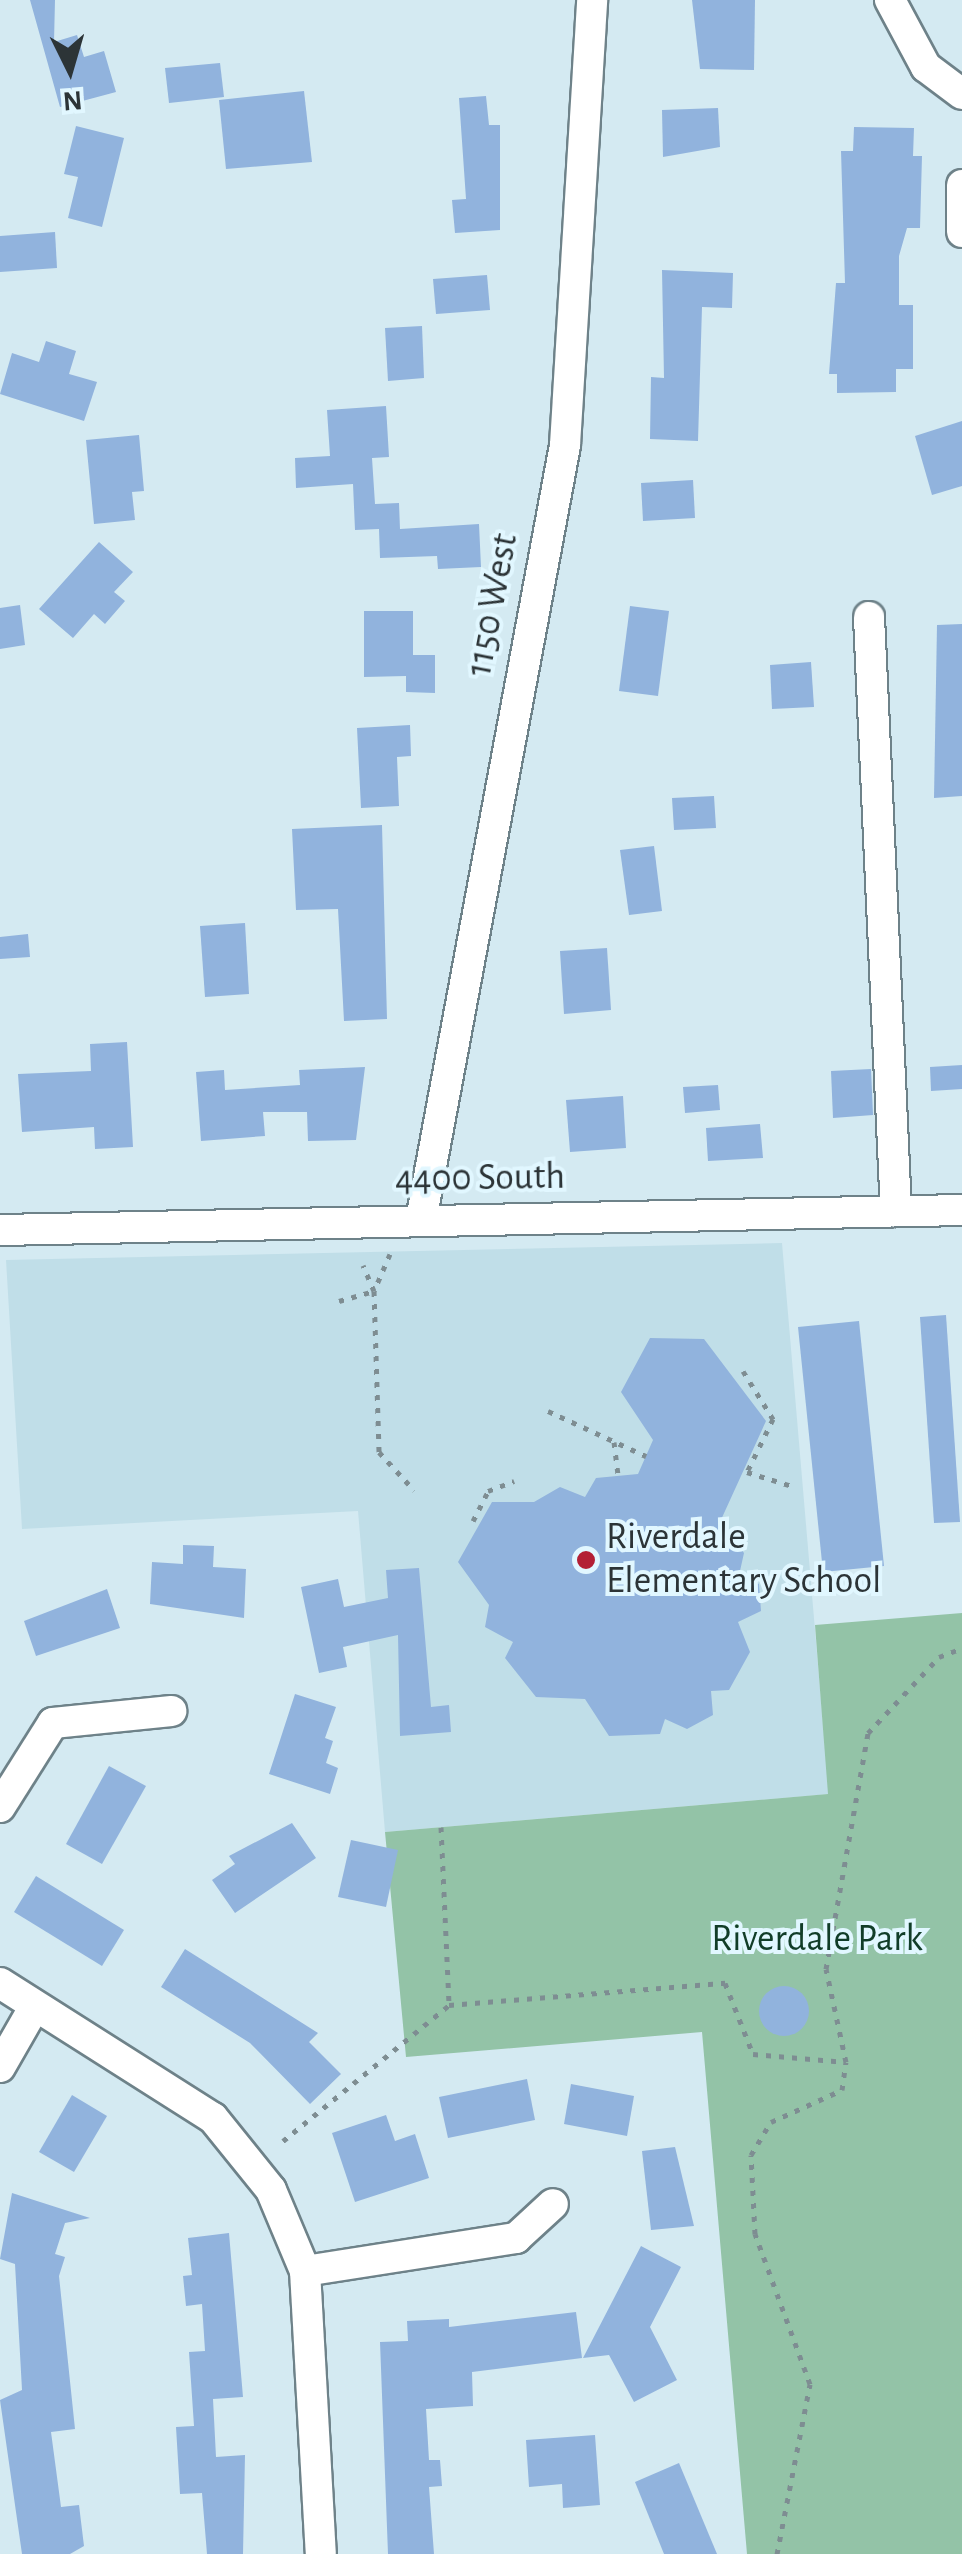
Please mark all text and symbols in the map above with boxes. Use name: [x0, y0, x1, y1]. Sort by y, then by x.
north arrow: [20, 20, 120, 120]
text: N: [62, 85, 84, 115]
street label: 1150 West: [457, 530, 529, 680]
street label: 4400 South: [395, 1155, 565, 1203]
place label: Riverdale Elementary School: [606, 1515, 881, 1605]
marker: Riverdale Elementary School: [575, 1549, 597, 1571]
park label: Riverdale Park: [711, 1917, 923, 1963]

